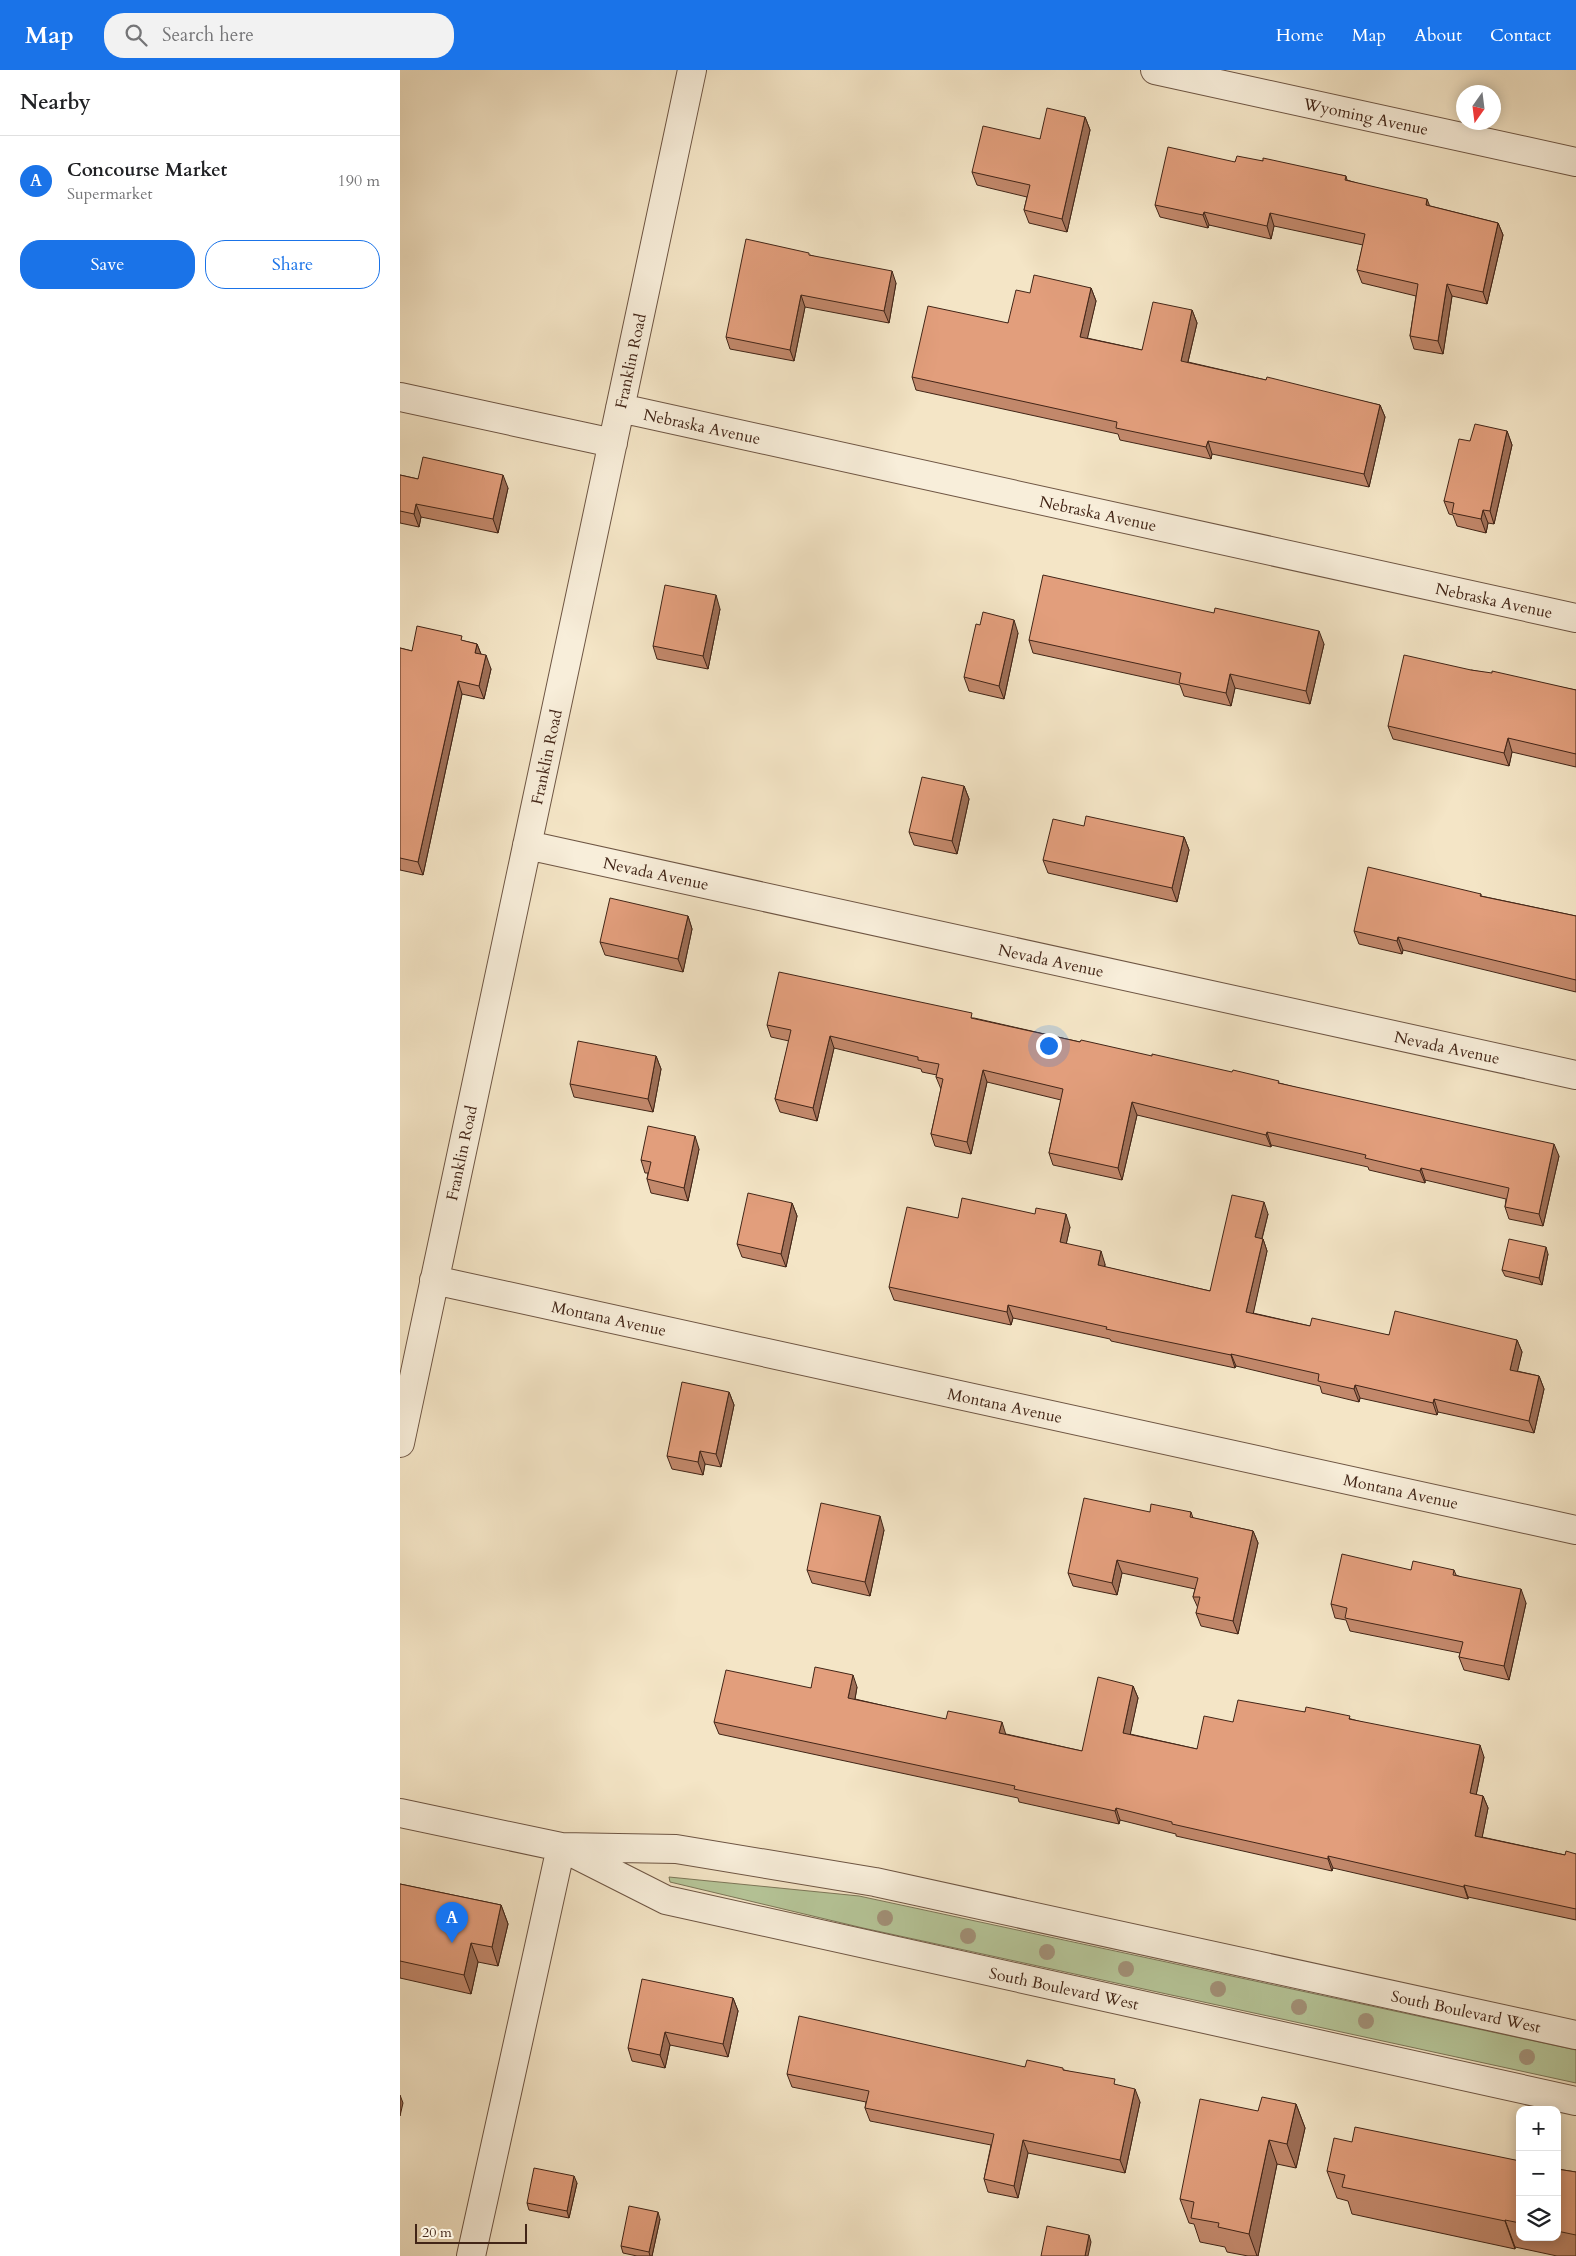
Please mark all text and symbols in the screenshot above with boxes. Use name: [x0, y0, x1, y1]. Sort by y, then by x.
search box: [104, 13, 454, 58]
text: Map: [25, 19, 74, 52]
icon: search: [122, 21, 150, 49]
text: Search here: [162, 22, 254, 48]
text: Home: [1276, 23, 1324, 48]
text: Map: [1352, 23, 1386, 48]
text: About: [1414, 23, 1462, 48]
text: Contact: [1490, 23, 1551, 48]
north arrow: [1456, 85, 1501, 130]
text: Nearby: [20, 88, 91, 117]
street label: Wyoming Avenue: [1300, 93, 1430, 141]
text: Concourse Market: [67, 157, 227, 183]
text: A: [30, 170, 42, 192]
text: 190 m: [338, 170, 380, 192]
text: Supermarket: [67, 183, 153, 205]
button: Save: [20, 240, 195, 289]
button: Share: [205, 240, 380, 289]
street label: Franklin Road: [610, 311, 652, 411]
street label: Nebraska Avenue: [641, 404, 762, 450]
street label: Nebraska Avenue: [1037, 491, 1158, 537]
street label: Nebraska Avenue: [1433, 578, 1554, 624]
street label: Franklin Road: [526, 707, 568, 807]
street label: Nevada Avenue: [601, 852, 711, 896]
street label: Nevada Avenue: [996, 939, 1106, 983]
street label: Nevada Avenue: [1392, 1026, 1502, 1070]
your location: [1036, 1033, 1062, 1059]
street label: Franklin Road: [441, 1103, 483, 1203]
street label: Montana Avenue: [549, 1296, 668, 1342]
street label: Montana Avenue: [945, 1383, 1064, 1429]
street label: Montana Avenue: [1341, 1469, 1460, 1515]
pin: A: [436, 1902, 468, 1943]
street label: South Boulevard West: [987, 1962, 1141, 2016]
street label: South Boulevard West: [1389, 1985, 1543, 2039]
map controls: [1516, 2106, 1561, 2241]
button: +: [1516, 2106, 1561, 2151]
button: −: [1516, 2151, 1561, 2196]
button: layers: [1516, 2196, 1561, 2241]
scale bar: [415, 2221, 528, 2244]
text: 20 m: [422, 2223, 452, 2242]

